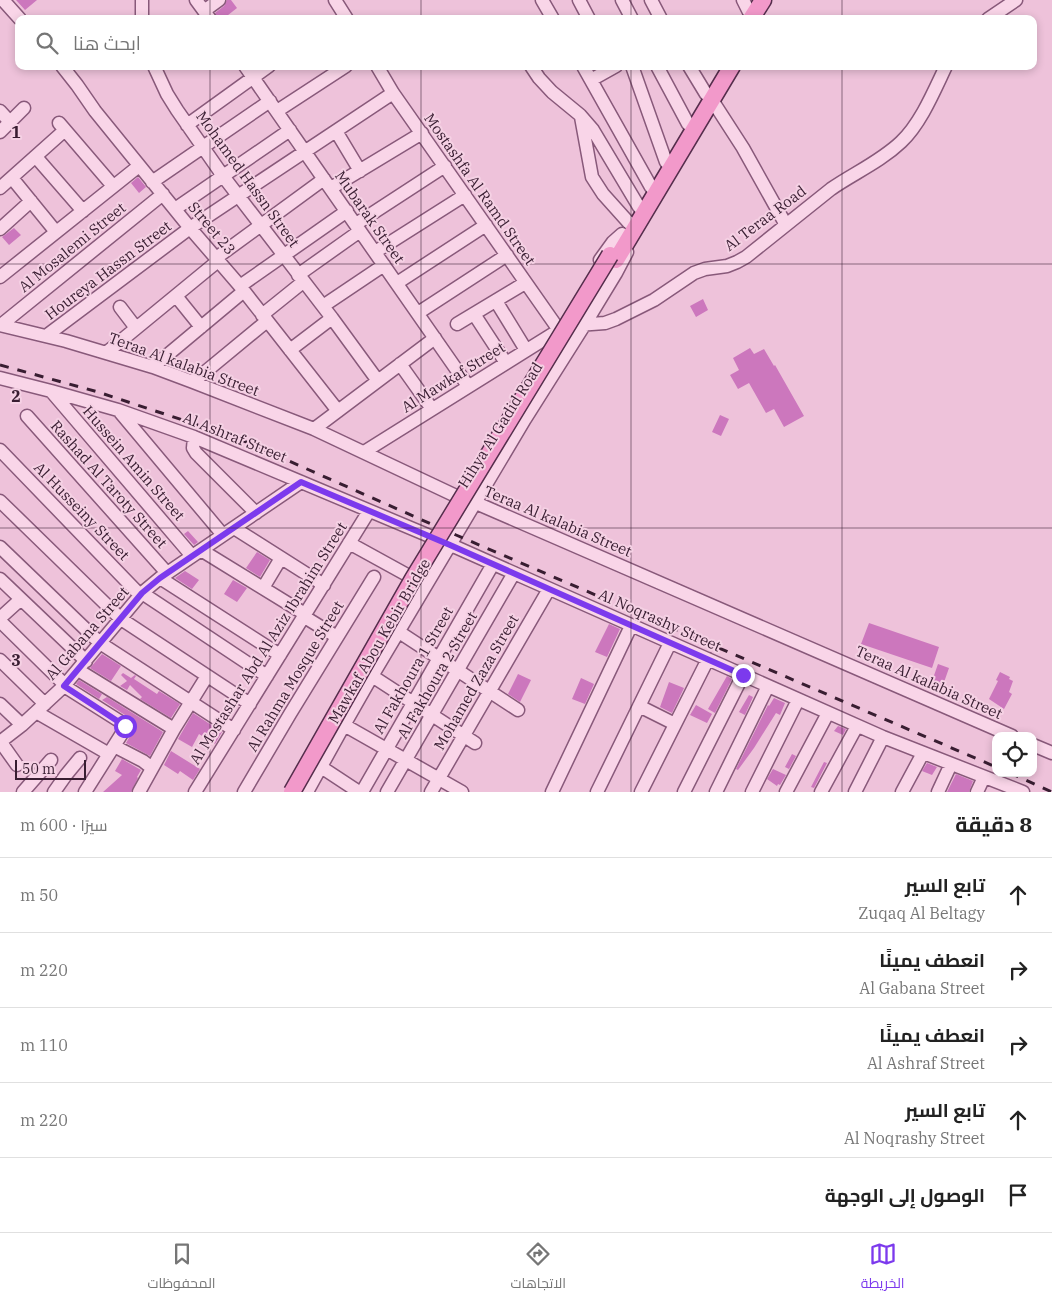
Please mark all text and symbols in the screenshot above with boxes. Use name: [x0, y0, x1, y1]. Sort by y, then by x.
search box: [15, 15, 1037, 70]
icon: search: [33, 29, 61, 57]
text: ابحث هنا: [73, 31, 141, 55]
street label: Mohamed Hassn Street: [192, 107, 304, 251]
street label: Mostashfa Al Ramd Street: [420, 109, 540, 269]
text: 1: [11, 122, 21, 142]
street label: Mubarak Street: [331, 167, 409, 267]
street label: Al Teraa Road: [720, 181, 810, 255]
street label: Al Mosalemi Street: [15, 198, 129, 296]
street label: Street 23: [184, 198, 240, 258]
street label: Houreya Hassn Street: [41, 216, 175, 324]
street label: Teraa Al kalabia Street: [106, 328, 262, 400]
street label: Al Mawkaf Street: [398, 338, 508, 416]
street label: Hihya Al Gadid Road: [454, 359, 546, 491]
text: 2: [11, 386, 21, 406]
street label: Hussein Amin Street: [79, 402, 189, 524]
street label: Al Ashraf Street: [180, 407, 290, 467]
street label: Rashad Al Taroty Street: [47, 416, 171, 552]
street label: Al Husseiny Street: [30, 458, 134, 564]
street label: Teraa Al kalabia Street: [481, 481, 635, 561]
street label: Al Mostashar Abd Al Aziz Ibrahim Street: [185, 518, 351, 768]
street label: Mawkaf Abou Kebir Bridge: [324, 555, 434, 727]
street label: Al Gabana Street: [41, 582, 133, 684]
street label: Al Noqrashy Street: [596, 584, 724, 656]
street label: Al Rahma Mosque Street: [242, 597, 348, 755]
street label: Al Fakhoura 1 Street: [369, 603, 457, 737]
street label: Al Fakhoura 2 Street: [393, 608, 481, 742]
street label: Mohamed Zaza Street: [429, 611, 523, 753]
street label: Teraa Al kalabia Street: [853, 641, 1005, 723]
text: 3: [11, 650, 21, 670]
route end: [732, 664, 755, 687]
route start: [114, 715, 137, 738]
map controls: [992, 732, 1037, 777]
button: locate: [992, 732, 1037, 777]
scale bar: [15, 757, 86, 780]
text: 50 m: [22, 760, 55, 778]
text: 8 دقيقة: [955, 810, 1032, 838]
text: سيرًا · 600 m: [20, 815, 107, 835]
text: تابع السير: [905, 873, 985, 897]
icon: ahead: [1004, 881, 1032, 909]
text: 50 m: [20, 885, 58, 905]
text: Zuqaq Al Beltagy: [858, 903, 985, 923]
text: انعطف يمينًا: [879, 948, 985, 972]
icon: right: [1004, 956, 1032, 984]
text: 220 m: [20, 960, 68, 980]
text: Al Gabana Street: [859, 978, 985, 998]
text: انعطف يمينًا: [879, 1023, 985, 1047]
icon: right: [1004, 1031, 1032, 1059]
text: 110 m: [20, 1035, 68, 1055]
text: Al Ashraf Street: [867, 1053, 985, 1073]
text: تابع السير: [905, 1098, 985, 1122]
icon: ahead: [1004, 1106, 1032, 1134]
text: 220 m: [20, 1110, 68, 1130]
text: Al Noqrashy Street: [844, 1128, 985, 1148]
icon: arrive: [1004, 1181, 1032, 1209]
text: الوصول إلى الوجهة: [825, 1183, 985, 1207]
tab: المحفوظات: [147, 1240, 216, 1296]
tab: الاتجاهات: [511, 1240, 566, 1296]
tab: الخريطة: [861, 1240, 905, 1296]

